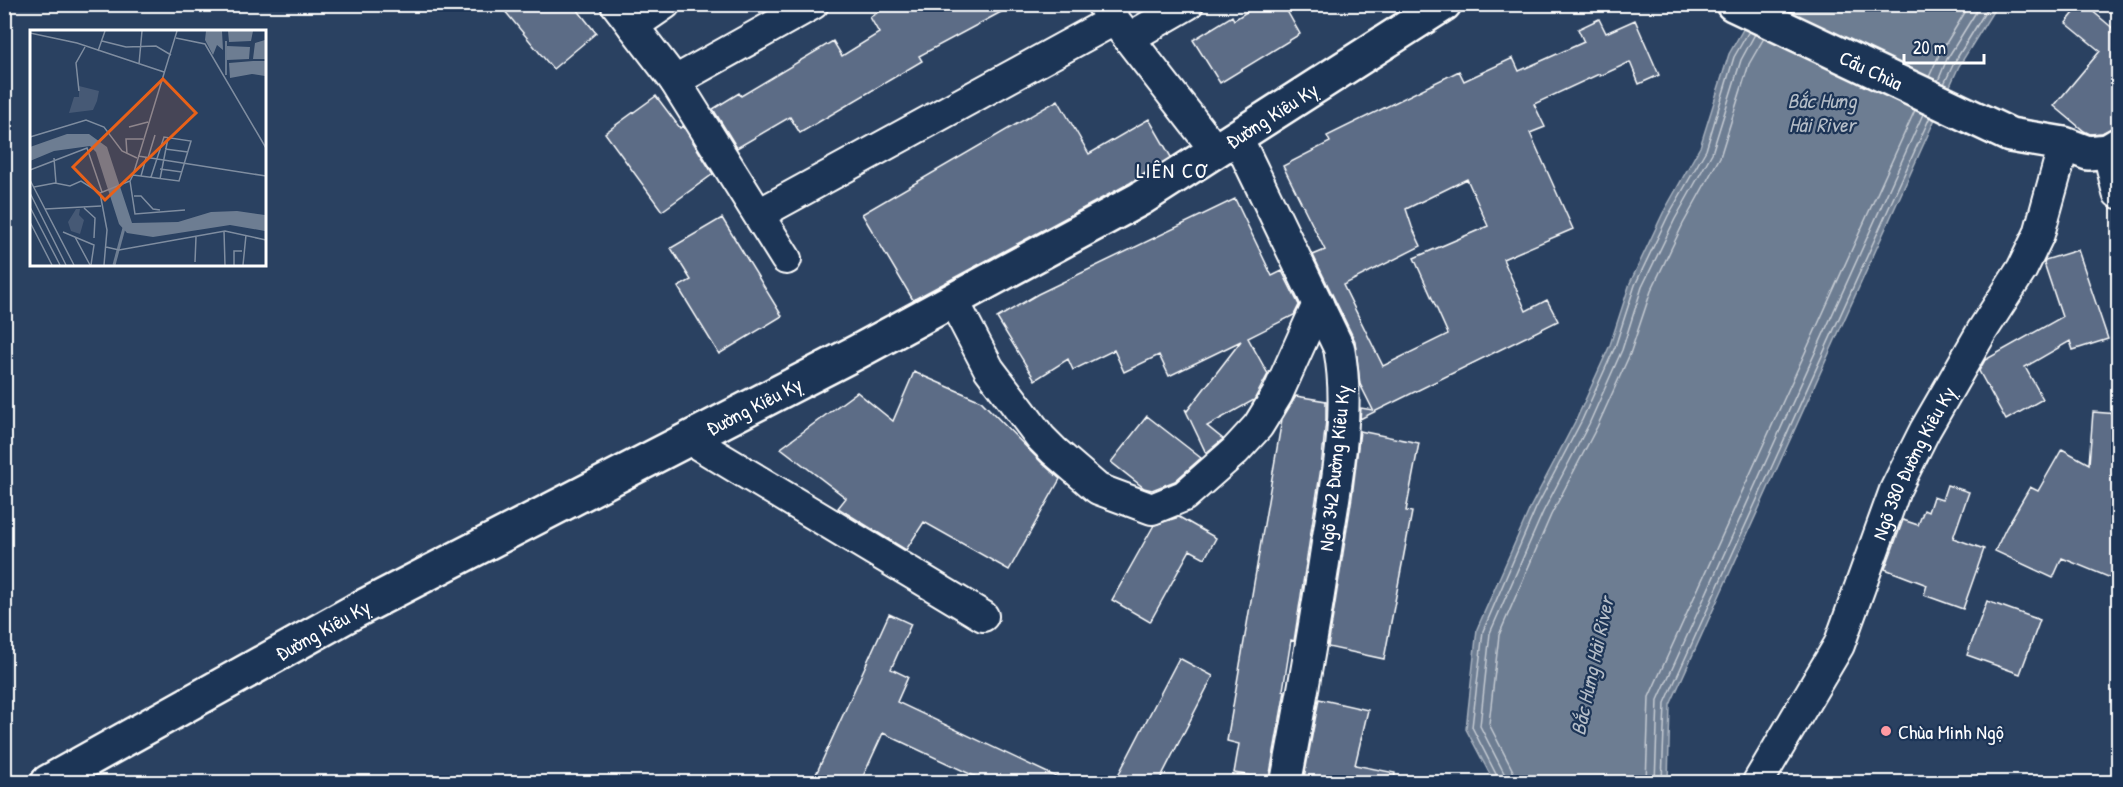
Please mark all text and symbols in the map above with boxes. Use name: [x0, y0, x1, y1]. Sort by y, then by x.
scale bar: [1904, 27, 1984, 65]
inset map: [30, 30, 266, 266]
text: 20 m: [1913, 35, 1946, 60]
street label: Cầu Chùa: [1835, 43, 1907, 96]
street label: Đường Kiêu Kỵ: [1220, 75, 1322, 154]
water label: Bắc Hưng Hải River: [1788, 86, 1858, 139]
district label: LIÊN CƠ: [1136, 156, 1208, 185]
street label: Đường Kiêu Kỵ: [701, 369, 806, 441]
street label: Ngõ 380 Đường Kiêu Kỵ: [1865, 381, 1961, 543]
street label: Ngõ 342 Đường Kiêu Kỵ: [1312, 384, 1356, 552]
water label: Bắc Hưng Hải River: [1563, 591, 1621, 738]
street label: Đường Kiêu Kỵ: [270, 592, 374, 666]
place label: Chùa Minh Ngộ: [1898, 718, 2004, 745]
marker: Chùa Minh Ngộ: [1879, 724, 1893, 738]

